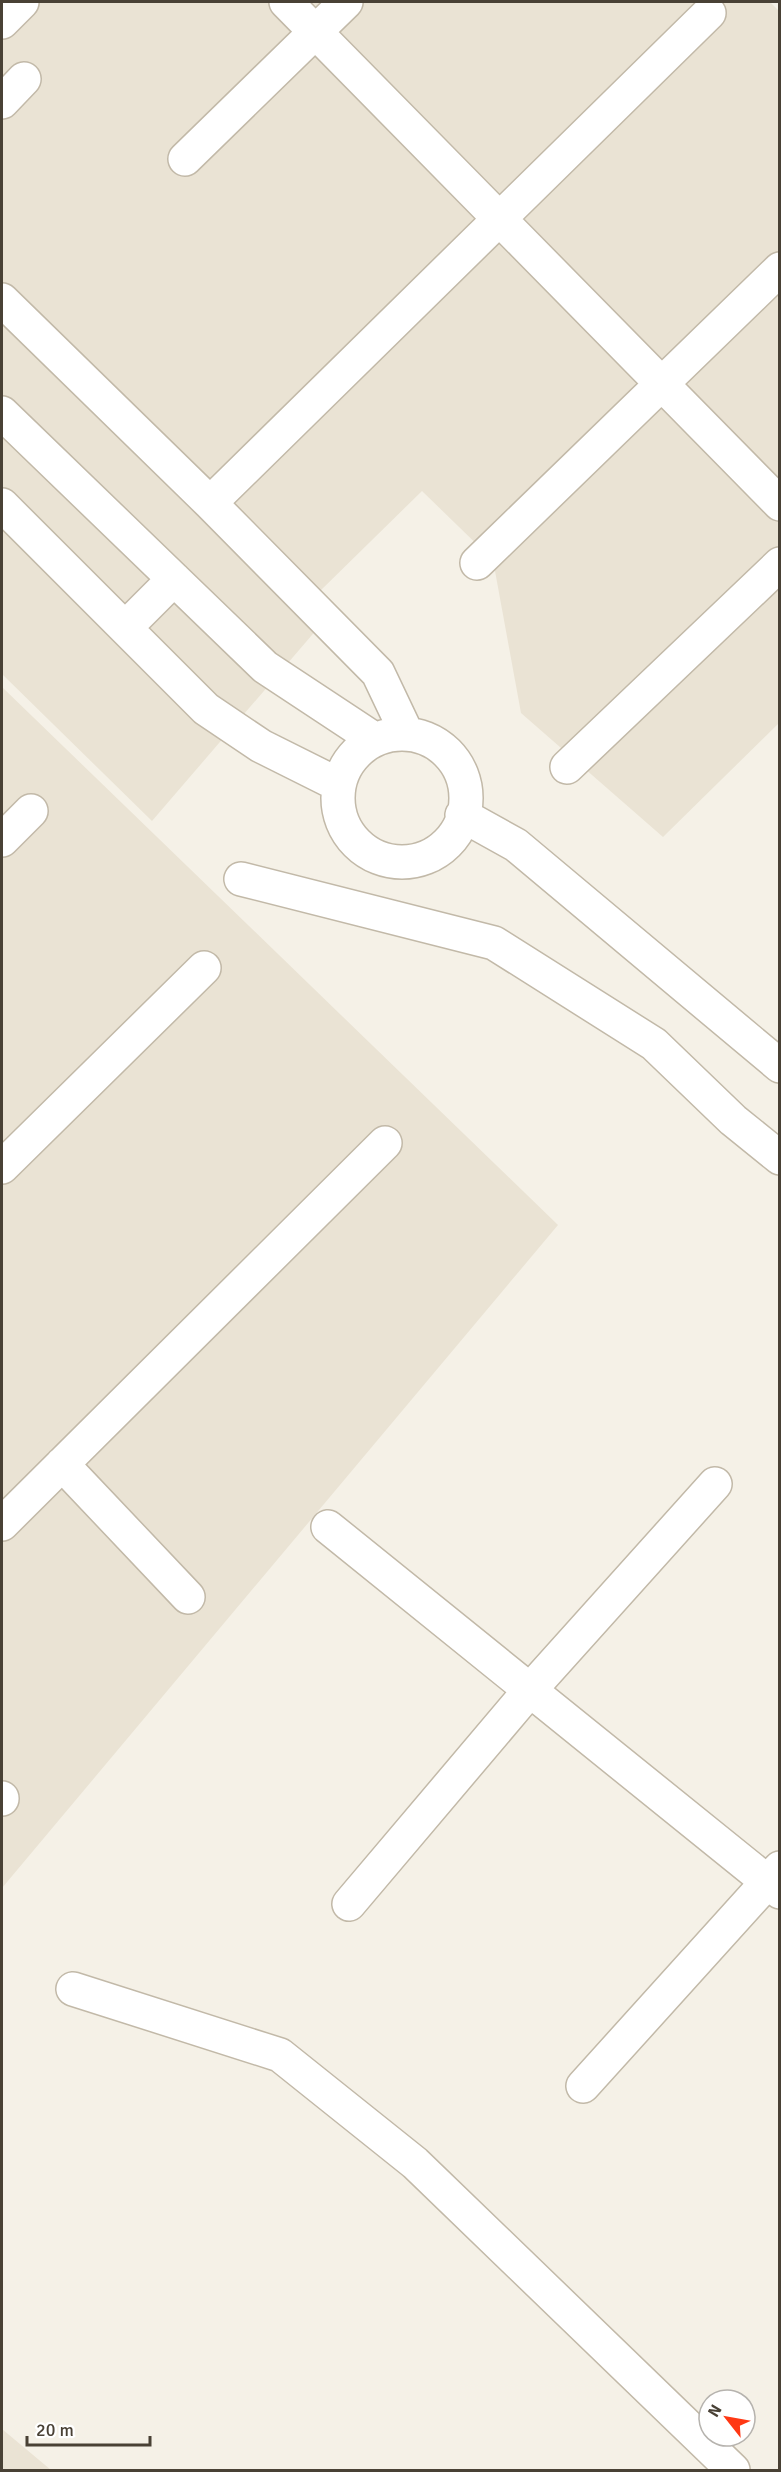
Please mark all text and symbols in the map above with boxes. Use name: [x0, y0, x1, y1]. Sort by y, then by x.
north arrow: [697, 2388, 757, 2448]
text: N: [704, 2401, 726, 2421]
scale bar: [27, 2409, 150, 2447]
text: 20 m: [36, 2419, 74, 2441]

